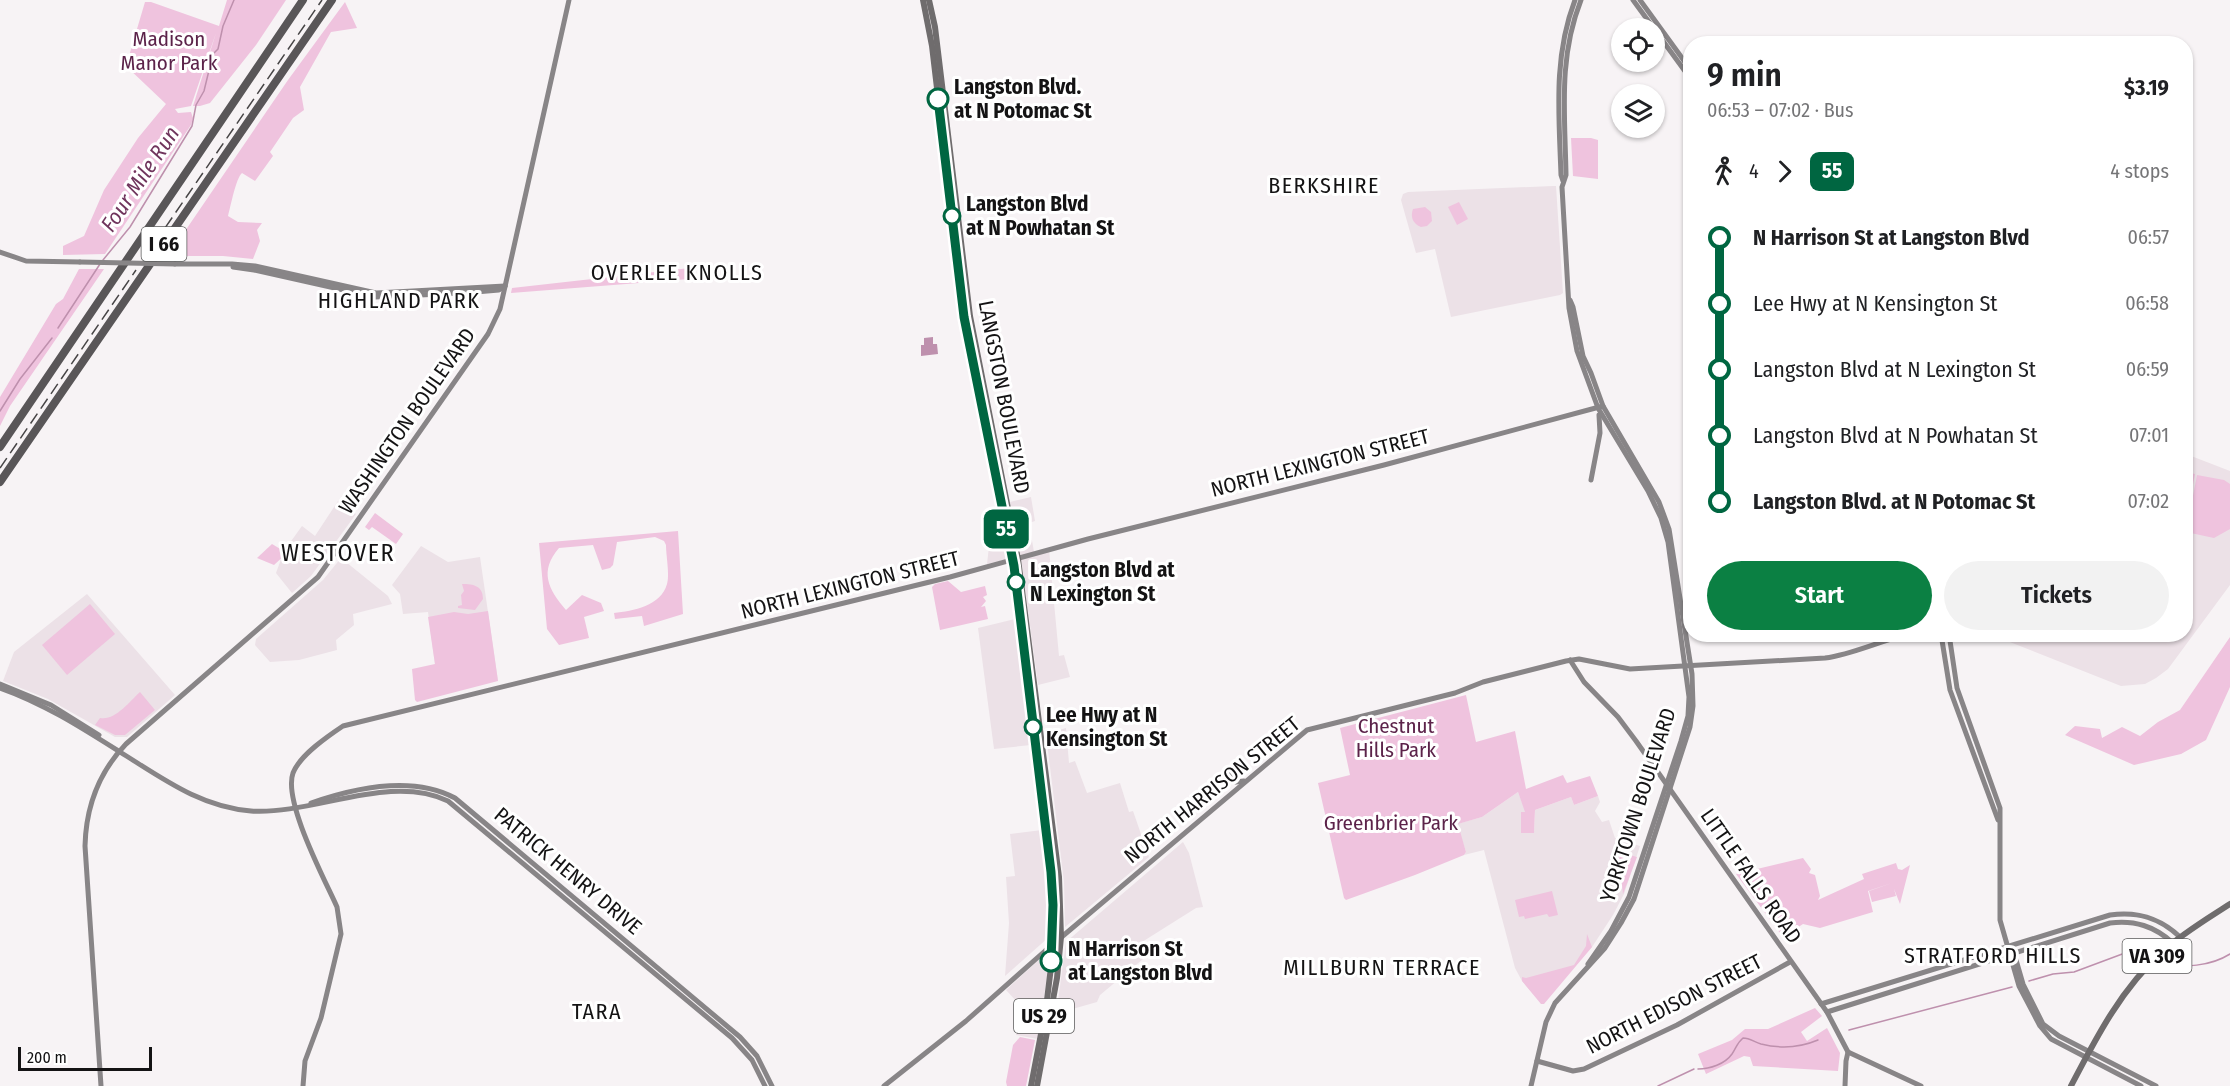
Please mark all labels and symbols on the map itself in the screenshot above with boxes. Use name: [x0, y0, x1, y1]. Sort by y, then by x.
park label: Madison Manor Park: [121, 26, 218, 76]
place label: Langston Blvd. at N Potomac St: [954, 74, 1092, 124]
marker: Langston Blvd. at N Potomac St: [927, 88, 949, 110]
water label: Four Mile Run: [95, 121, 185, 237]
district label: BERKSHIRE: [1268, 172, 1380, 199]
place label: Langston Blvd at N Powhatan St: [966, 191, 1115, 241]
marker: Langston Blvd at N Powhatan St: [943, 207, 961, 225]
road number: I 66: [142, 227, 186, 261]
district label: OVERLEE KNOLLS: [591, 259, 763, 286]
district label: HIGHLAND PARK: [318, 287, 480, 314]
street label: LANGSTON BOULEVARD: [973, 298, 1035, 496]
street label: WASHINGTON BOULEVARD: [333, 323, 481, 519]
street label: NORTH LEXINGTON STREET: [1208, 423, 1432, 503]
line badge: 55: [979, 510, 1033, 548]
district label: WESTOVER: [281, 539, 395, 567]
street label: NORTH LEXINGTON STREET: [738, 545, 962, 625]
place label: Langston Blvd at N Lexington St: [1030, 557, 1175, 607]
marker: Langston Blvd at N Lexington St: [1007, 573, 1025, 591]
place label: Lee Hwy at N Kensington St: [1046, 702, 1168, 752]
street label: YORKTOWN BOULEVARD: [1594, 705, 1682, 905]
street label: NORTH HARRISON STREET: [1119, 711, 1305, 869]
park label: Chestnut Hills Park: [1356, 713, 1436, 763]
marker: Lee Hwy at N Kensington St: [1024, 718, 1042, 736]
street label: PATRICK HENRY DRIVE: [489, 802, 647, 940]
street label: LITTLE FALLS ROAD: [1695, 804, 1807, 948]
park label: Greenbrier Park: [1324, 810, 1458, 836]
place label: N Harrison St at Langston Blvd: [1068, 936, 1213, 986]
road number: VA 309: [2122, 939, 2192, 973]
district label: STRATFORD HILLS: [1904, 942, 2082, 969]
street label: NORTH EDISON STREET: [1582, 948, 1766, 1060]
marker: N Harrison St at Langston Blvd: [1040, 950, 1062, 972]
district label: MILLBURN TERRACE: [1283, 954, 1481, 981]
district label: TARA: [572, 998, 622, 1025]
road number: US 29: [1014, 999, 1074, 1033]
scale bar: [18, 1044, 152, 1072]

